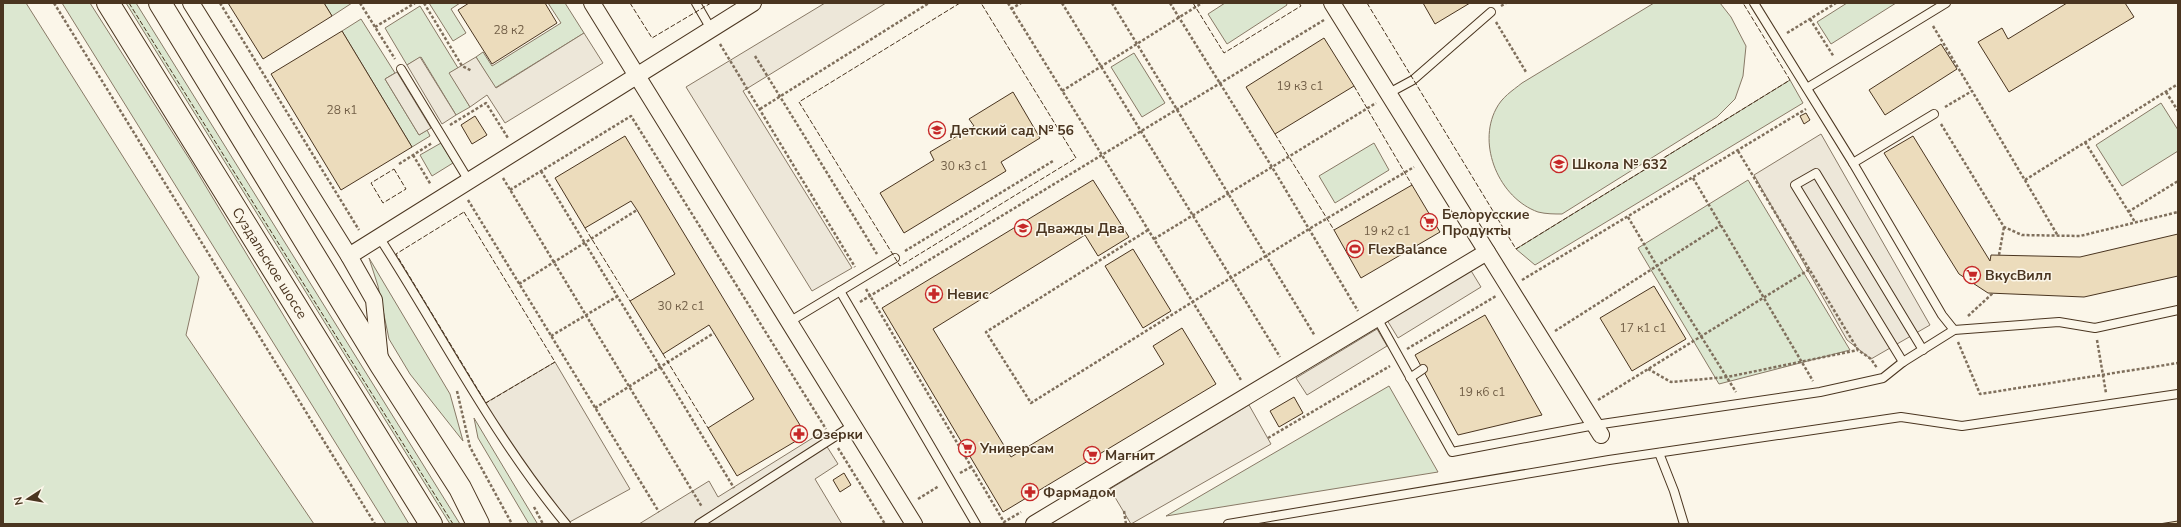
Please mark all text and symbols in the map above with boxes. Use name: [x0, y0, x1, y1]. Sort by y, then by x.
house number: 28 к2: [494, 22, 525, 38]
house number: 19 к3 с1: [1277, 78, 1323, 94]
house number: 28 к1: [327, 102, 358, 118]
school or university icon: Детский сад № 56: [927, 120, 947, 140]
place label: Детский сад № 56: [950, 121, 1074, 140]
school or university icon: Школа № 632: [1549, 154, 1569, 174]
place label: Школа № 632: [1572, 155, 1667, 174]
house number: 30 к3 с1: [941, 158, 987, 174]
street label: Суздальское шоссе: [228, 204, 312, 323]
place label: Белорусские Продукты: [1442, 205, 1530, 240]
supermarket icon: Белорусские Продукты: [1419, 212, 1439, 232]
school or university icon: Дважды Два: [1013, 218, 1033, 238]
place label: Дважды Два: [1036, 219, 1125, 238]
house number: 19 к2 с1: [1364, 223, 1410, 239]
sports icon: FlexBalance: [1345, 239, 1365, 259]
place label: FlexBalance: [1368, 240, 1448, 259]
supermarket icon: ВкусВилл: [1962, 265, 1982, 285]
place label: ВкусВилл: [1985, 266, 2052, 285]
pharmacy icon: Невис: [924, 284, 944, 304]
place label: Невис: [947, 285, 989, 304]
house number: 30 к2 с1: [658, 298, 704, 314]
house number: 17 к1 с1: [1620, 320, 1666, 336]
house number: 19 к6 с1: [1459, 384, 1505, 400]
pharmacy icon: Озерки: [789, 424, 809, 444]
place label: Озерки: [812, 425, 863, 444]
supermarket icon: Универсам: [957, 438, 977, 458]
place label: Универсам: [979, 439, 1054, 458]
supermarket icon: Магнит: [1082, 445, 1102, 465]
place label: Магнит: [1105, 446, 1155, 465]
north arrow: [8, 479, 48, 519]
pharmacy icon: Фармадом: [1020, 482, 1040, 502]
place label: Фармадом: [1043, 483, 1116, 502]
text: N: [11, 495, 27, 507]

